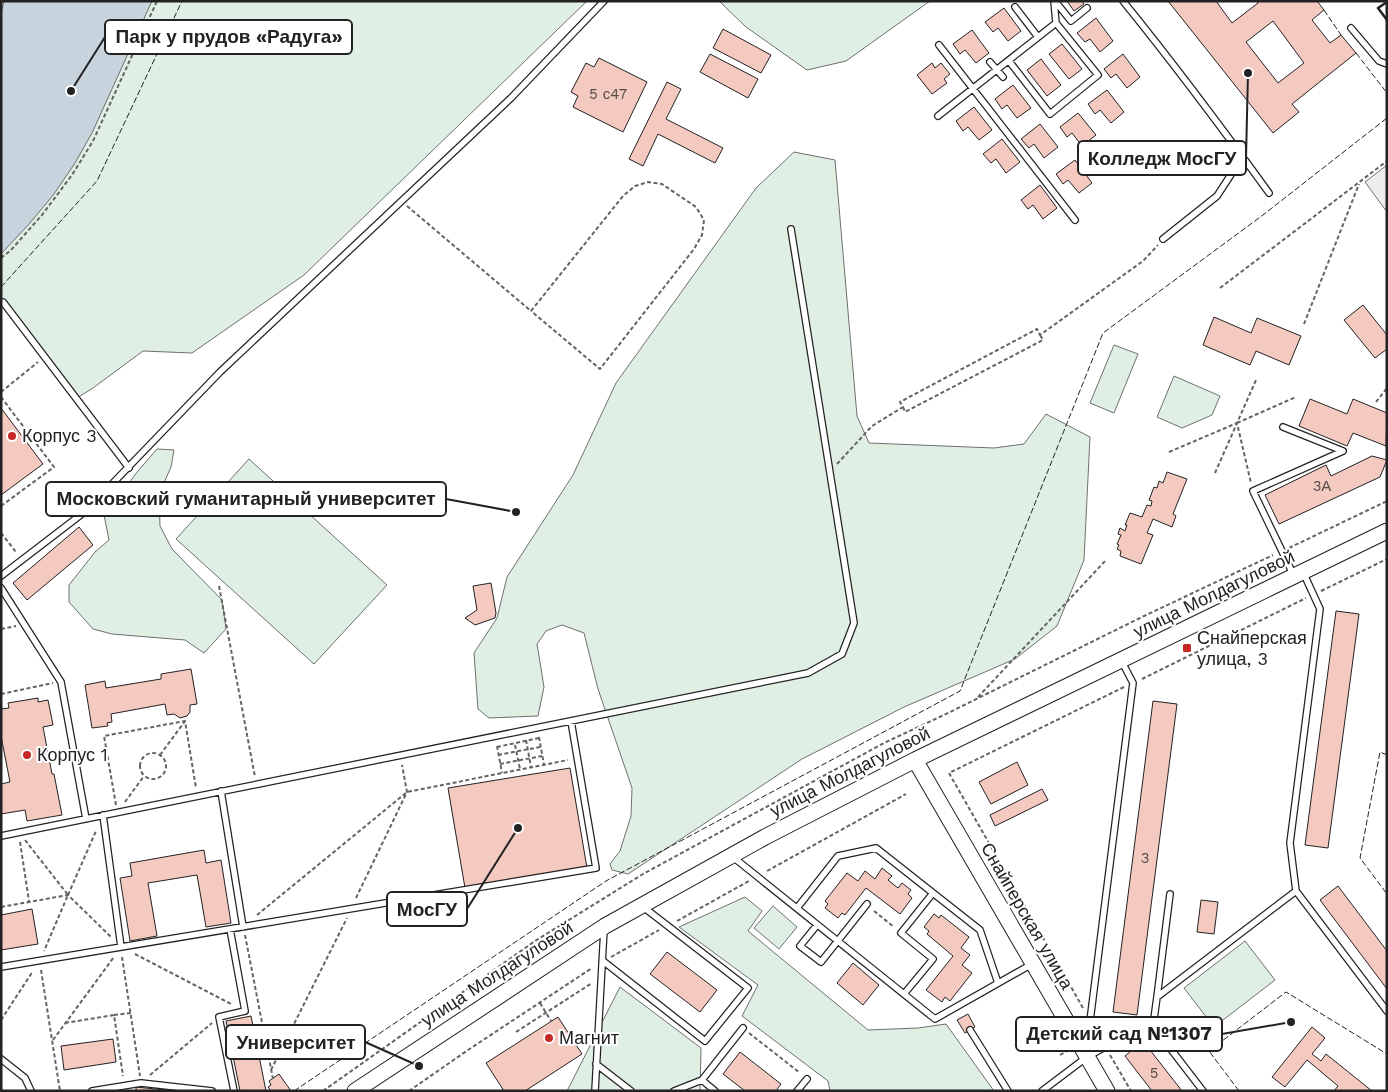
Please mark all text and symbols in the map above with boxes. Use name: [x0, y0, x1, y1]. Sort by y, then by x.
callout: Парк у прудов «Радуга»: [105, 20, 352, 54]
text: Парк у прудов «Радуга»: [115, 25, 343, 48]
house number: 5 с47: [589, 85, 627, 103]
callout: Колледж МосГУ: [1078, 141, 1246, 175]
text: Колледж МосГУ: [1088, 147, 1236, 170]
place label: Корпус 3: [22, 425, 97, 446]
marker: Корпус 3: [6, 430, 18, 442]
house number: 3А: [1313, 477, 1331, 495]
callout: Московский гуманитарный университет: [46, 482, 446, 516]
text: Московский гуманитарный университет: [56, 487, 436, 510]
street label: улица Молдагуловой: [1130, 545, 1298, 642]
place label: Снайперская улица, 3: [1197, 627, 1307, 669]
marker: Снайперская улица, 3: [1181, 642, 1193, 654]
street label: улица Молдагуловой: [766, 722, 933, 821]
place label: Корпус 1: [37, 744, 108, 765]
marker: Корпус 1: [21, 749, 33, 761]
street label: Снайперская улица: [977, 839, 1078, 993]
house number: 3: [1141, 849, 1149, 867]
callout: МосГУ: [387, 892, 467, 926]
text: МосГУ: [397, 898, 457, 921]
street label: улица Молдагуловой: [417, 917, 577, 1031]
callout: Детский сад №1307: [1016, 1017, 1222, 1051]
text: Детский сад №1307: [1026, 1022, 1212, 1045]
callout: Университет: [226, 1025, 365, 1059]
place label: Магнит: [559, 1027, 619, 1048]
text: Университет: [236, 1031, 356, 1054]
marker: Магнит: [543, 1032, 555, 1044]
house number: 5: [1150, 1064, 1158, 1082]

